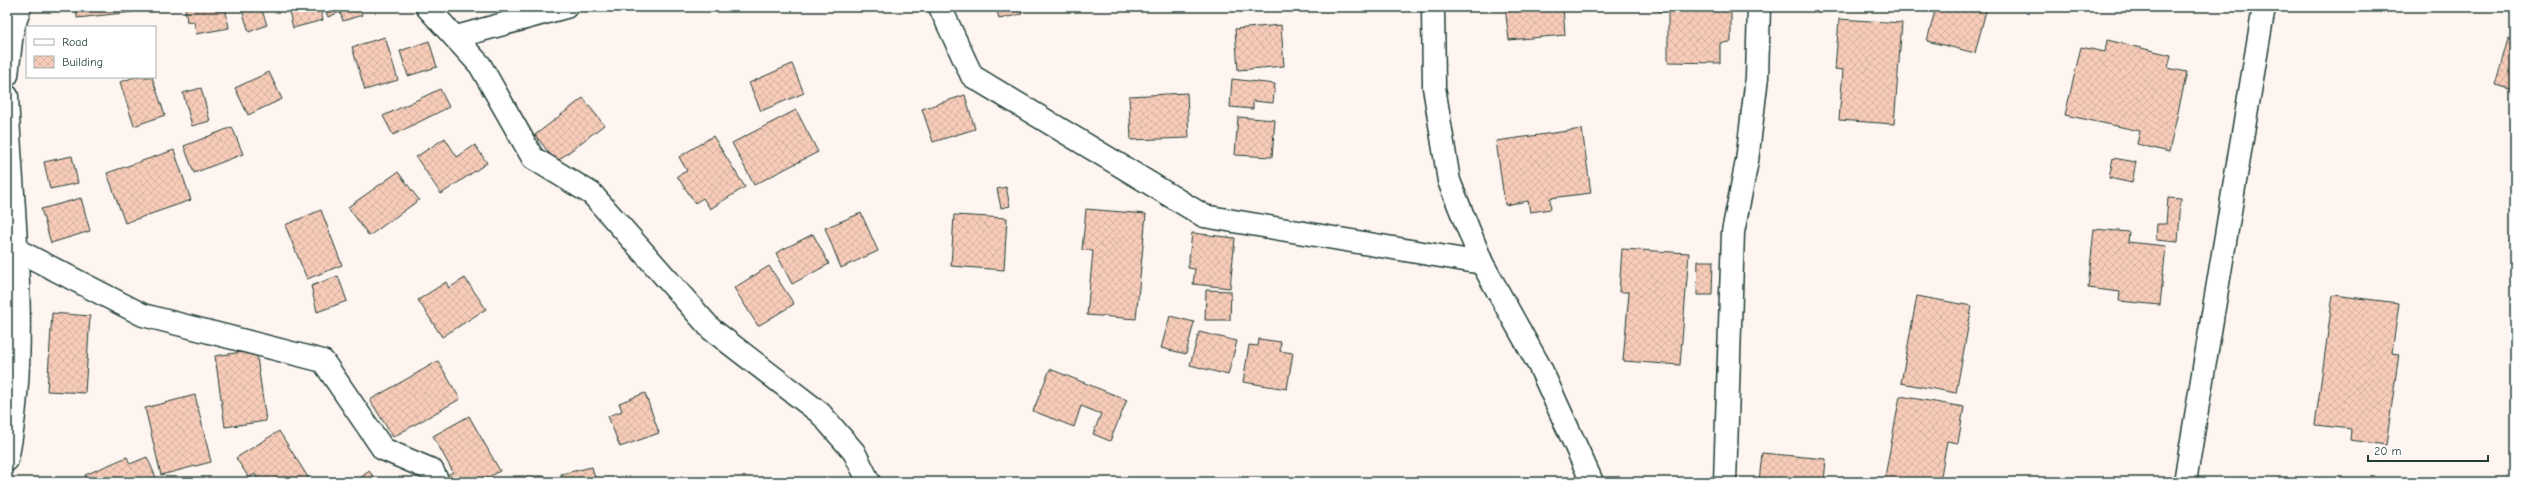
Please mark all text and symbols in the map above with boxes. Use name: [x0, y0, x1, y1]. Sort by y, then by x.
legend: [26, 26, 156, 78]
text: Road: [62, 35, 88, 49]
text: Building: [62, 55, 103, 69]
scale bar: [2368, 437, 2488, 463]
text: 20 m: [2374, 444, 2402, 458]

